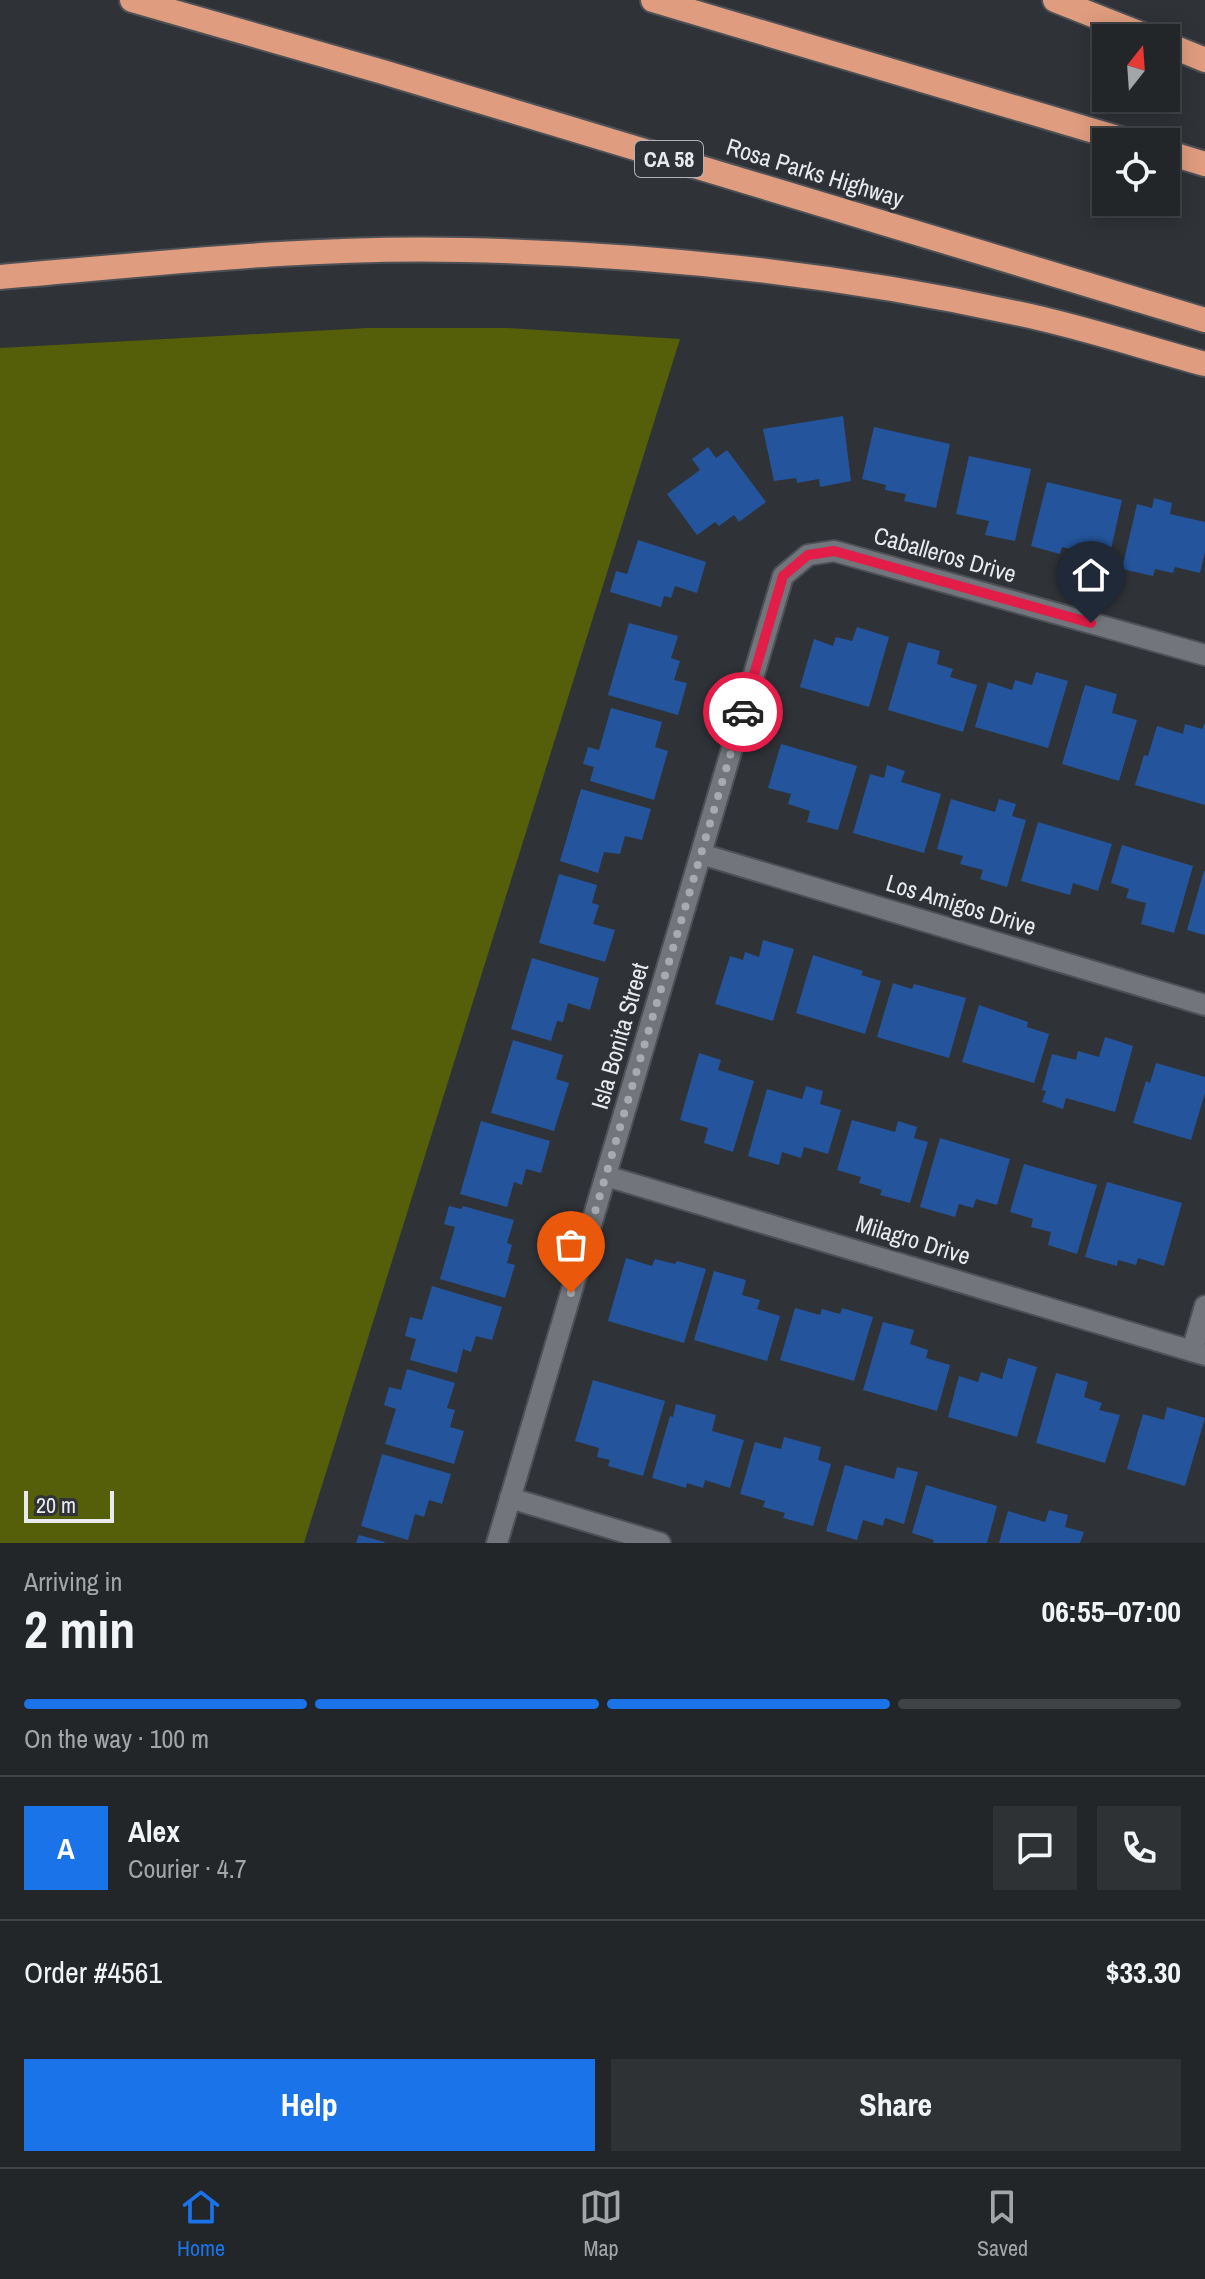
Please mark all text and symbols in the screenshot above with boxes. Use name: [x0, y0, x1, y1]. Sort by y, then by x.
north arrow: [1092, 24, 1180, 112]
map controls: [1092, 24, 1180, 216]
button: locate: [1092, 128, 1180, 216]
street label: Rosa Parks Highway: [723, 130, 908, 214]
road number: CA 58: [635, 141, 703, 177]
street label: Caballeros Drive: [870, 518, 1020, 590]
pin: [1057, 541, 1125, 623]
icon: home: [1069, 553, 1113, 597]
courier: [703, 672, 783, 752]
icon: car: [721, 690, 765, 734]
street label: Los Amigos Drive: [882, 866, 1040, 942]
street label: Isla Bonita Street: [583, 958, 655, 1113]
street label: Milagro Drive: [852, 1206, 974, 1272]
pin: [537, 1211, 605, 1293]
icon: bag: [549, 1223, 593, 1267]
scale bar: [24, 1487, 114, 1523]
text: 20 m: [36, 1490, 76, 1520]
text: Arriving in: [24, 1564, 122, 1599]
text: 06:55–07:00: [1042, 1591, 1181, 1631]
text: 2 min: [24, 1594, 135, 1664]
text: On the way · 100 m: [24, 1721, 209, 1756]
button: chat: [993, 1806, 1077, 1890]
button: phone: [1097, 1806, 1181, 1890]
text: Alex: [128, 1811, 180, 1851]
text: A: [57, 1828, 75, 1868]
text: Courier · 4.7: [128, 1851, 247, 1886]
text: Order #4561: [24, 1952, 162, 1992]
text: $33.30: [1106, 1952, 1181, 1992]
button: Help: [24, 2059, 595, 2151]
button: Share: [611, 2059, 1181, 2151]
tab: Home: [177, 2185, 225, 2263]
tab: Map: [579, 2185, 623, 2263]
tab: Saved: [977, 2185, 1028, 2263]

